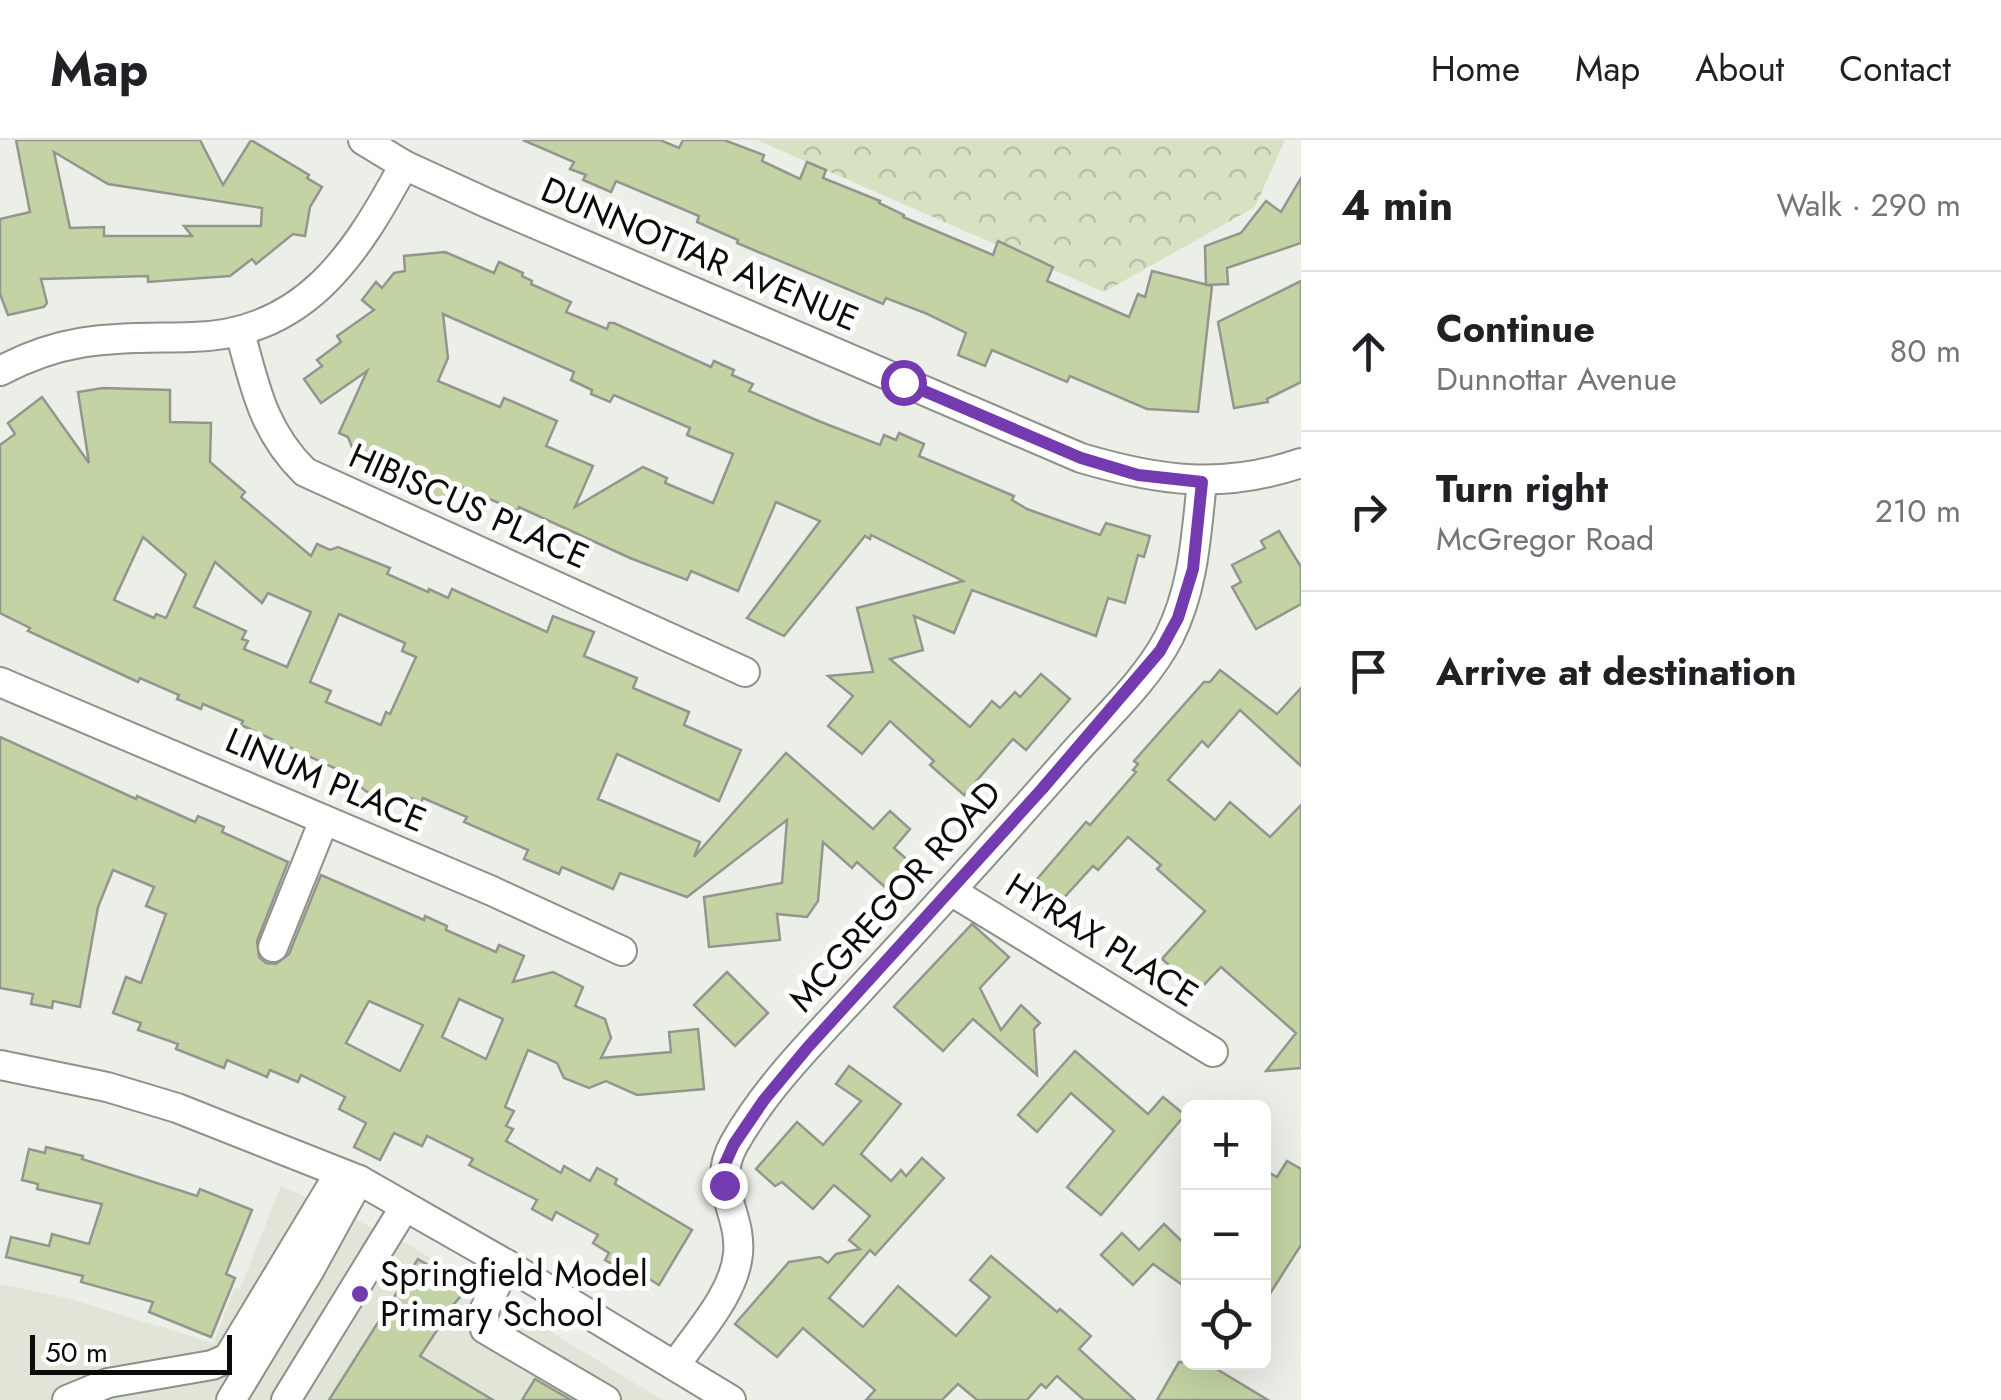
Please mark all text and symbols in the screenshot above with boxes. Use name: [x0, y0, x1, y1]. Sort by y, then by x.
text: Map: [50, 35, 148, 104]
text: Home: [1431, 44, 1520, 94]
text: Map: [1575, 44, 1640, 94]
text: About: [1695, 44, 1784, 94]
text: Contact: [1839, 44, 1951, 94]
street label: DUNNOTTAR AVENUE: [534, 165, 866, 343]
text: 4 min: [1341, 175, 1453, 236]
text: Walk · 290 m: [1776, 182, 1961, 228]
text: Continue: [1436, 301, 1595, 356]
icon: ahead: [1341, 324, 1396, 379]
text: 80 m: [1890, 328, 1961, 374]
text: Dunnottar Avenue: [1436, 356, 1677, 402]
route start: [881, 360, 927, 406]
street label: HIBISCUS PLACE: [341, 431, 597, 581]
text: Turn right: [1436, 461, 1608, 516]
icon: right: [1341, 484, 1396, 539]
text: 210 m: [1875, 488, 1961, 534]
text: McGregor Road: [1436, 516, 1654, 562]
icon: arrive: [1341, 644, 1396, 699]
text: Arrive at destination: [1436, 644, 1797, 699]
street label: LINUM PLACE: [218, 715, 434, 845]
street label: MCGREGOR ROAD: [777, 769, 1013, 1023]
street label: HYRAX PLACE: [996, 861, 1208, 1019]
map controls: [1181, 1100, 1271, 1370]
button: +: [1181, 1100, 1271, 1190]
route end: [702, 1163, 748, 1209]
button: −: [1181, 1190, 1271, 1280]
place label: Springfield Model Primary School: [380, 1249, 648, 1339]
button: locate: [1181, 1280, 1271, 1370]
marker: Springfield Model Primary School: [349, 1283, 371, 1305]
scale bar: [30, 1330, 232, 1374]
text: 50 m: [45, 1332, 108, 1373]

